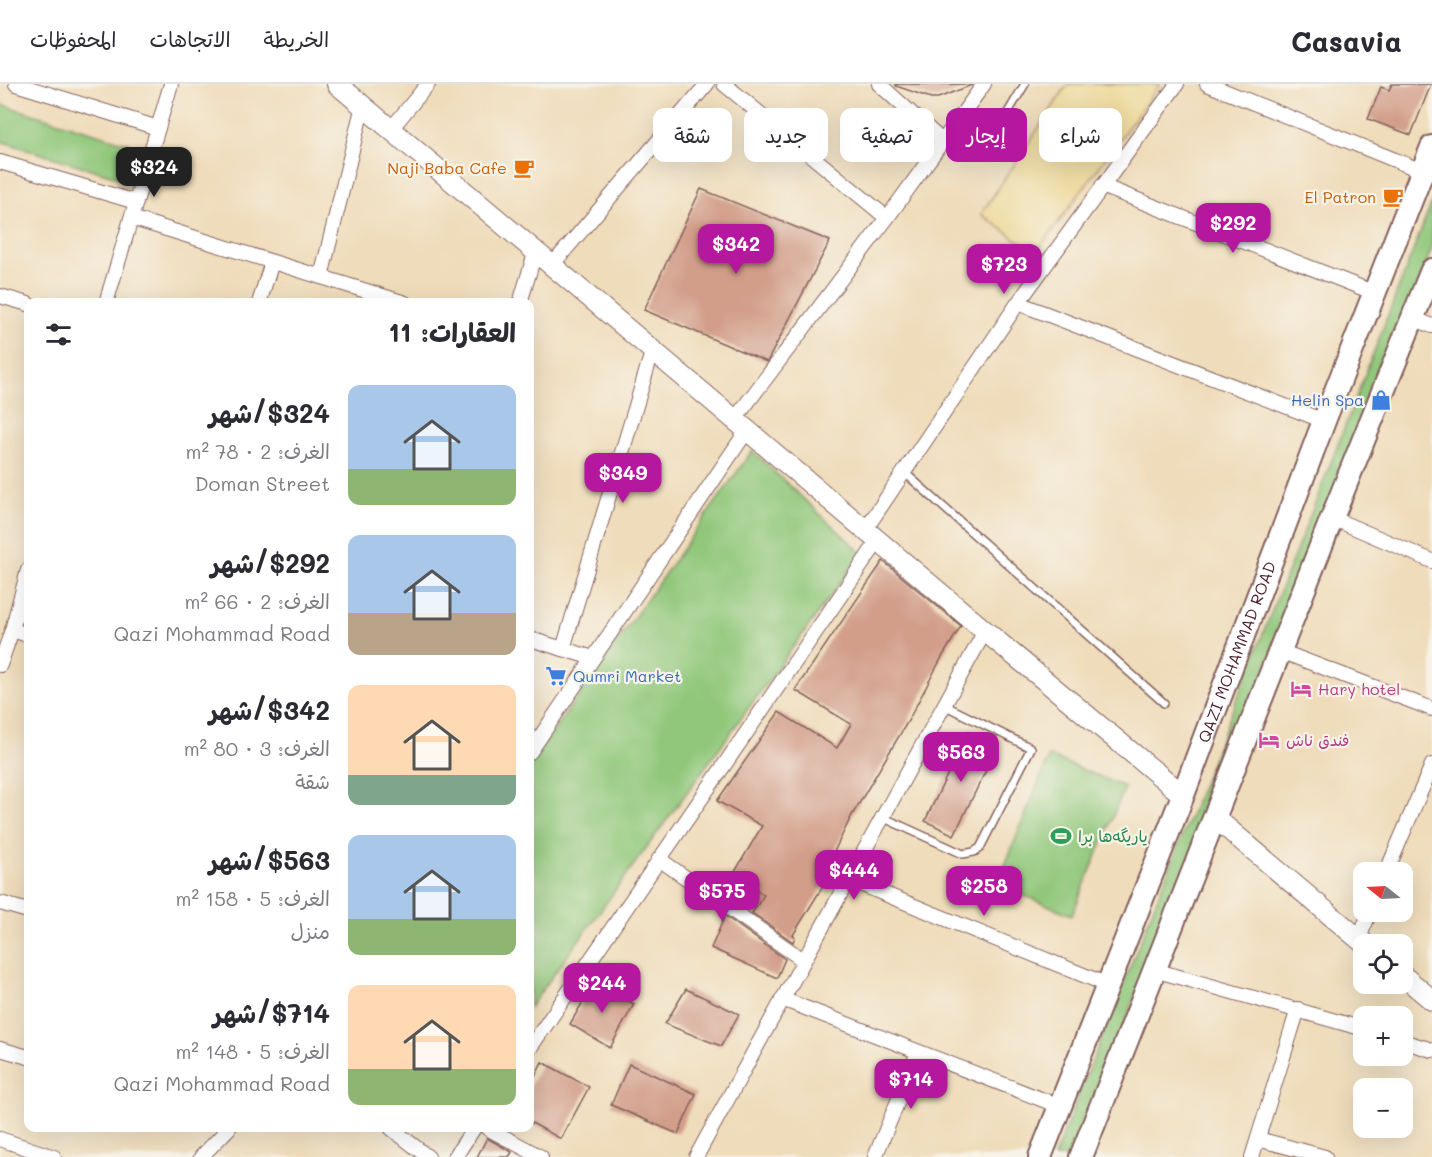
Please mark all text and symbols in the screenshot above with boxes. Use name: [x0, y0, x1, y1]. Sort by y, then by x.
text: Casavia: [1291, 23, 1402, 59]
text: المحفوظات: [30, 25, 116, 52]
text: الاتجاهات: [149, 25, 231, 52]
text: الخريطة: [264, 25, 329, 52]
chip: شقة: [653, 108, 732, 162]
chip: جديد: [744, 108, 828, 162]
chip: تصفية: [840, 108, 934, 162]
chip: إيجار: [946, 108, 1027, 162]
chip: شراء: [1039, 108, 1122, 162]
pin: $324: [118, 147, 190, 198]
text: $324: [130, 153, 178, 179]
cafe icon: Naji Baba Cafe: [512, 156, 536, 180]
place label: Naji Baba Cafe: [387, 157, 507, 178]
cafe icon: El Patron: [1381, 185, 1405, 209]
place label: El Patron: [1305, 186, 1376, 207]
pin: $292: [1197, 203, 1269, 254]
text: $292: [1210, 209, 1256, 235]
pin: $342: [700, 224, 772, 275]
text: $342: [712, 230, 760, 256]
pin: $723: [968, 244, 1040, 295]
text: $723: [981, 250, 1027, 276]
text: العقارات: 11: [388, 315, 516, 349]
icon: filters: [42, 318, 75, 351]
shop icon: Helin Spa: [1369, 388, 1393, 412]
place label: Helin Spa: [1291, 389, 1364, 410]
text: $324/شهر: [209, 396, 330, 430]
icon: home: [396, 409, 468, 481]
text: الغرف: 2 · 78 m²: [185, 438, 330, 464]
pin: $349: [587, 453, 659, 504]
text: $349: [598, 459, 648, 485]
text: Doman Street: [195, 470, 330, 496]
text: $292/شهر: [211, 546, 330, 580]
street label: QAZI MOHAMMAD ROAD: [1193, 558, 1280, 746]
icon: home: [396, 559, 468, 631]
text: الغرف: 2 · 66 m²: [185, 588, 330, 614]
text: Qazi Mohammad Road: [114, 620, 330, 646]
supermarket icon: Qumri Market: [544, 664, 568, 688]
place label: Qumri Market: [573, 665, 681, 686]
hotel icon: Hary hotel: [1289, 677, 1313, 701]
place label: Hary hotel: [1318, 678, 1400, 699]
text: $342/شهر: [209, 693, 330, 727]
icon: home: [396, 709, 468, 781]
hotel icon: فندق ناش: [1257, 728, 1281, 752]
place label: فندق ناش: [1286, 729, 1349, 750]
pin: $563: [925, 732, 997, 783]
text: الغرف: 3 · 80 m²: [184, 735, 330, 761]
text: $563: [937, 738, 985, 764]
text: شقة: [295, 768, 330, 794]
sports icon: یاریگەها برا: [1049, 824, 1073, 848]
place label: یاریگەها برا: [1078, 825, 1148, 846]
text: $563/شهر: [209, 843, 330, 877]
pin: $444: [818, 850, 890, 901]
text: $444: [829, 856, 879, 882]
icon: home: [396, 859, 468, 931]
north arrow: [1353, 862, 1413, 922]
map controls: [1353, 862, 1413, 1138]
pin: $258: [948, 866, 1020, 917]
pin: $575: [686, 871, 758, 922]
text: $258: [960, 872, 1008, 898]
text: $575: [699, 877, 745, 903]
text: الغرف: 5 · 158 m²: [175, 885, 330, 911]
text: منزل: [291, 918, 330, 944]
button: locate: [1353, 934, 1413, 994]
pin: $244: [566, 963, 638, 1014]
text: $244: [578, 969, 626, 995]
text: $714/شهر: [213, 996, 330, 1030]
button: +: [1353, 1006, 1413, 1066]
icon: home: [396, 1009, 468, 1081]
text: الغرف: 5 · 148 m²: [175, 1038, 330, 1064]
pin: $714: [875, 1059, 947, 1110]
text: $714: [888, 1065, 934, 1091]
text: Qazi Mohammad Road: [114, 1070, 330, 1096]
button: −: [1353, 1078, 1413, 1138]

